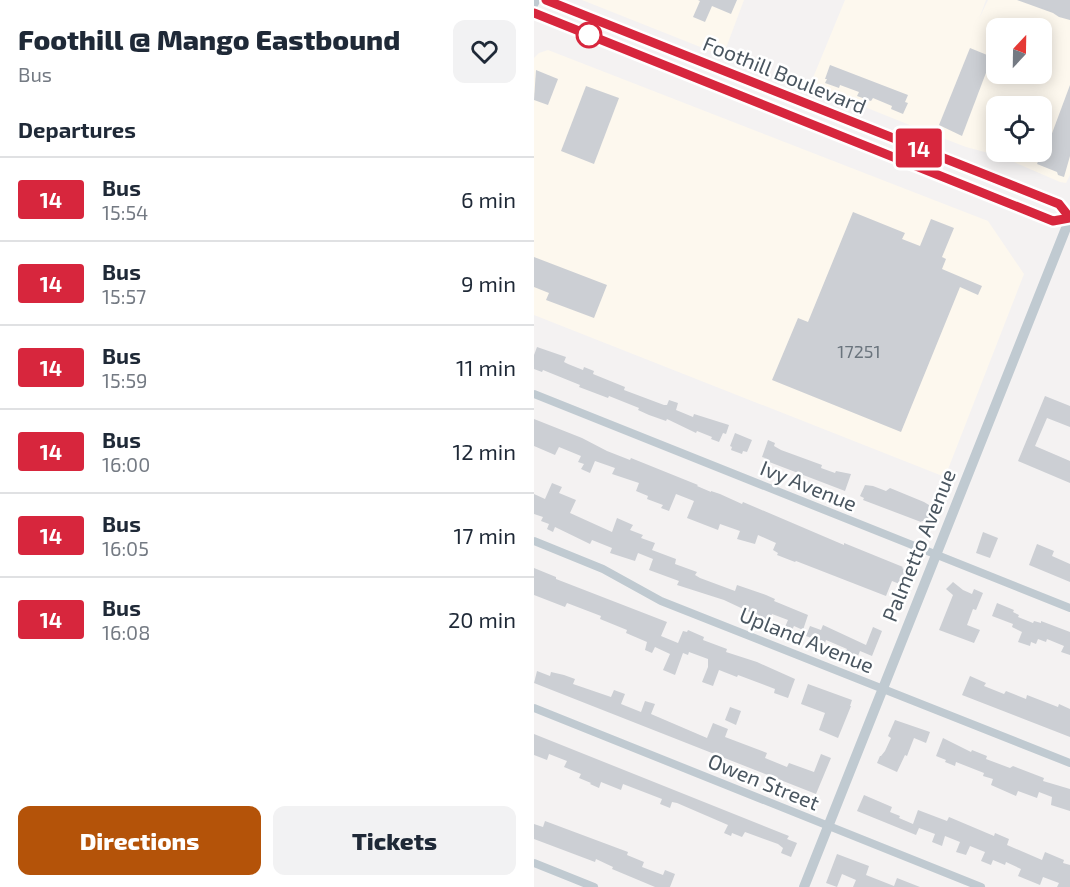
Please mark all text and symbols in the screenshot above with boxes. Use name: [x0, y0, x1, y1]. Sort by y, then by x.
north arrow: [986, 18, 1052, 84]
map controls: [986, 18, 1052, 162]
button: heart: [453, 20, 516, 83]
text: Foothill @ Mango Eastbound: [18, 22, 400, 56]
unlabelled marker: [576, 22, 602, 48]
street label: Foothill Boulevard: [700, 30, 870, 118]
text: Bus: [18, 62, 52, 86]
button: locate: [986, 96, 1052, 162]
text: Departures: [18, 116, 136, 142]
line badge: 14: [892, 128, 946, 168]
text: 14: [908, 136, 930, 161]
text: Bus: [102, 174, 141, 200]
text: 6 min: [461, 186, 516, 212]
text: 14: [40, 187, 62, 212]
text: 15:54: [102, 200, 148, 224]
text: Bus: [102, 258, 141, 284]
text: 9 min: [461, 270, 516, 296]
text: 14: [40, 271, 62, 296]
text: 15:57: [102, 284, 146, 308]
house number: 17251: [837, 340, 881, 362]
text: Bus: [102, 342, 141, 368]
text: 11 min: [456, 354, 516, 380]
text: 14: [40, 355, 62, 380]
text: 15:59: [102, 368, 148, 392]
text: Bus: [102, 426, 141, 452]
text: 12 min: [452, 438, 516, 464]
text: 14: [40, 439, 62, 464]
text: 16:00: [102, 452, 150, 476]
street label: Ivy Avenue: [757, 454, 861, 516]
street label: Palmetto Avenue: [876, 465, 960, 625]
text: Bus: [102, 510, 141, 536]
text: 17 min: [454, 522, 516, 548]
text: 14: [40, 523, 62, 548]
text: 16:05: [102, 536, 149, 560]
text: Bus: [102, 594, 141, 620]
street label: Upland Avenue: [736, 601, 878, 677]
text: 20 min: [448, 606, 516, 632]
text: 14: [40, 607, 62, 632]
text: 16:08: [102, 620, 150, 644]
street label: Owen Street: [705, 747, 823, 815]
button: Directions: [18, 806, 261, 875]
button: Tickets: [273, 806, 516, 875]

